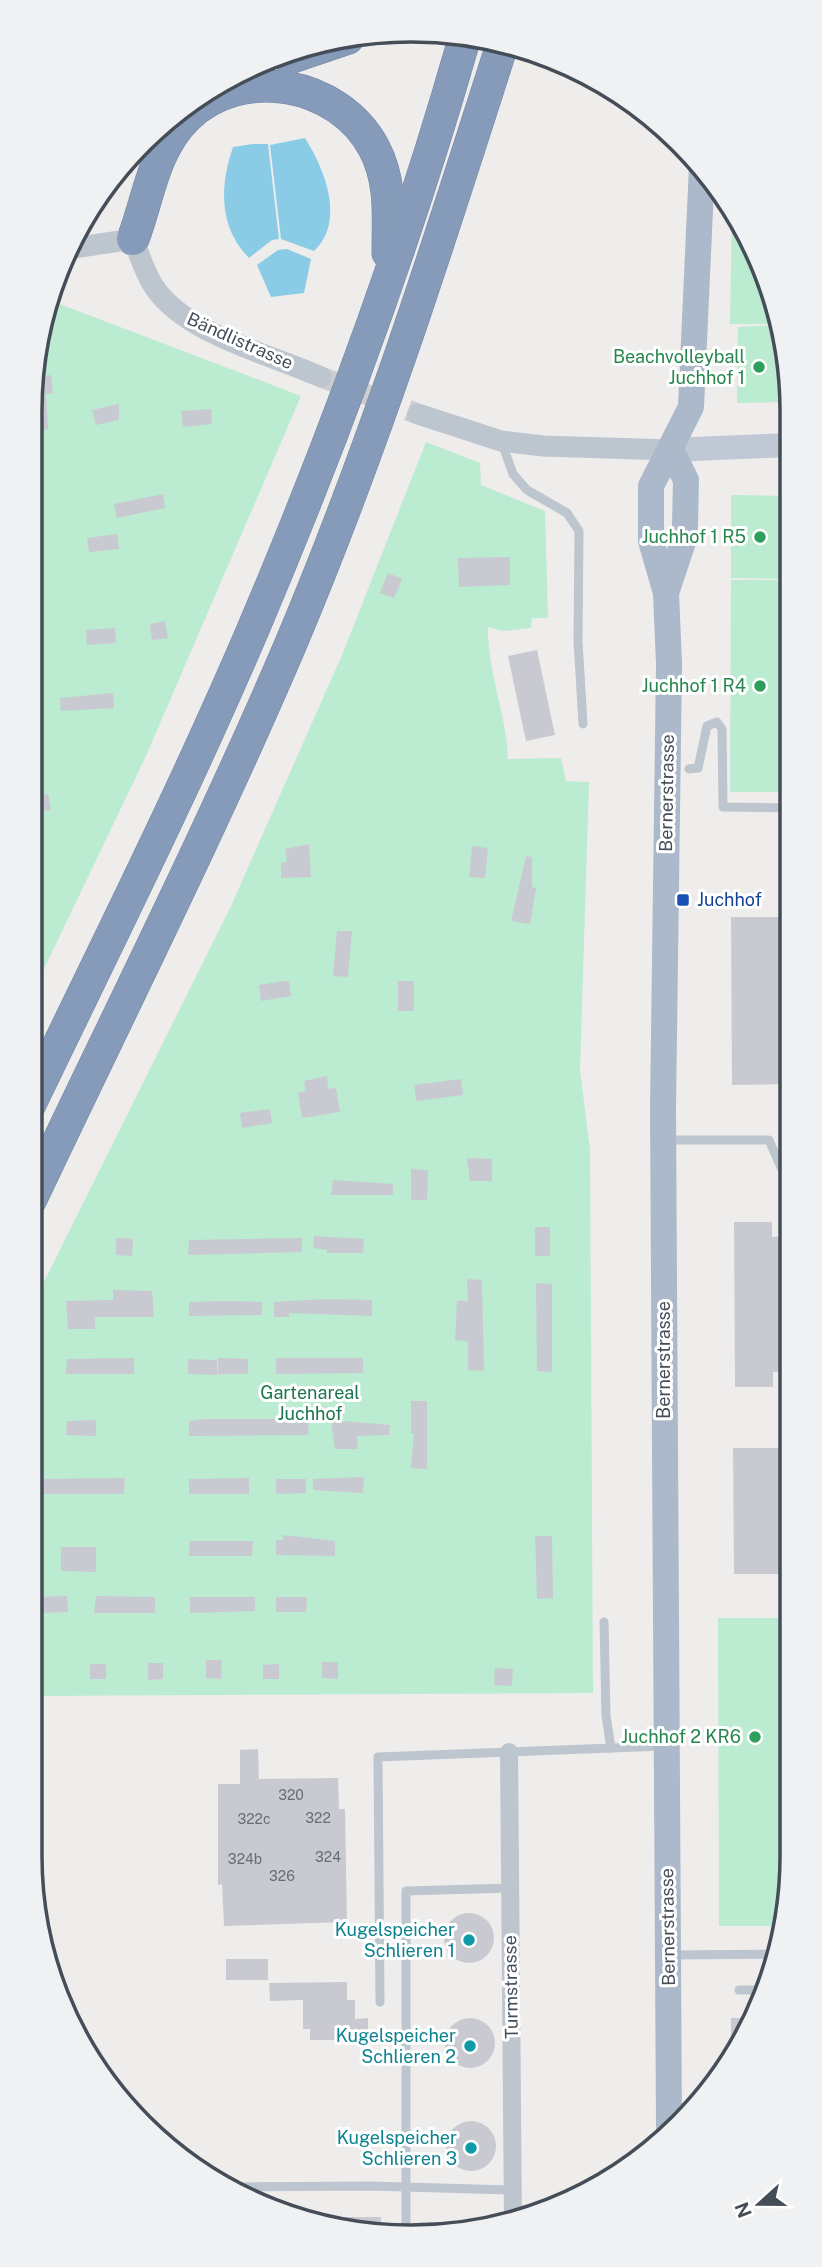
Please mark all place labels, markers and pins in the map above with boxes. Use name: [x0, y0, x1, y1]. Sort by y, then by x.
place label: Beachvolleyball Juchhof 1: [613, 346, 745, 388]
marker: Beachvolleyball Juchhof 1: [751, 359, 767, 375]
place label: Juchhof 1 R5: [641, 526, 746, 547]
marker: Juchhof 1 R5: [752, 529, 768, 545]
place label: Juchhof 1 R4: [642, 675, 746, 696]
marker: Juchhof 1 R4: [752, 678, 768, 694]
place label: Juchhof: [697, 889, 762, 910]
marker: Juchhof: [675, 892, 691, 908]
place label: Juchhof 2 KR6: [621, 1726, 741, 1747]
marker: Juchhof 2 KR6: [747, 1729, 763, 1745]
place label: Kugelspeicher Schlieren 1: [335, 1919, 455, 1961]
marker: Kugelspeicher Schlieren 1: [461, 1932, 477, 1948]
place label: Kugelspeicher Schlieren 2: [336, 2025, 456, 2067]
marker: Kugelspeicher Schlieren 2: [462, 2038, 478, 2054]
place label: Kugelspeicher Schlieren 3: [337, 2127, 457, 2169]
marker: Kugelspeicher Schlieren 3: [463, 2140, 479, 2156]

